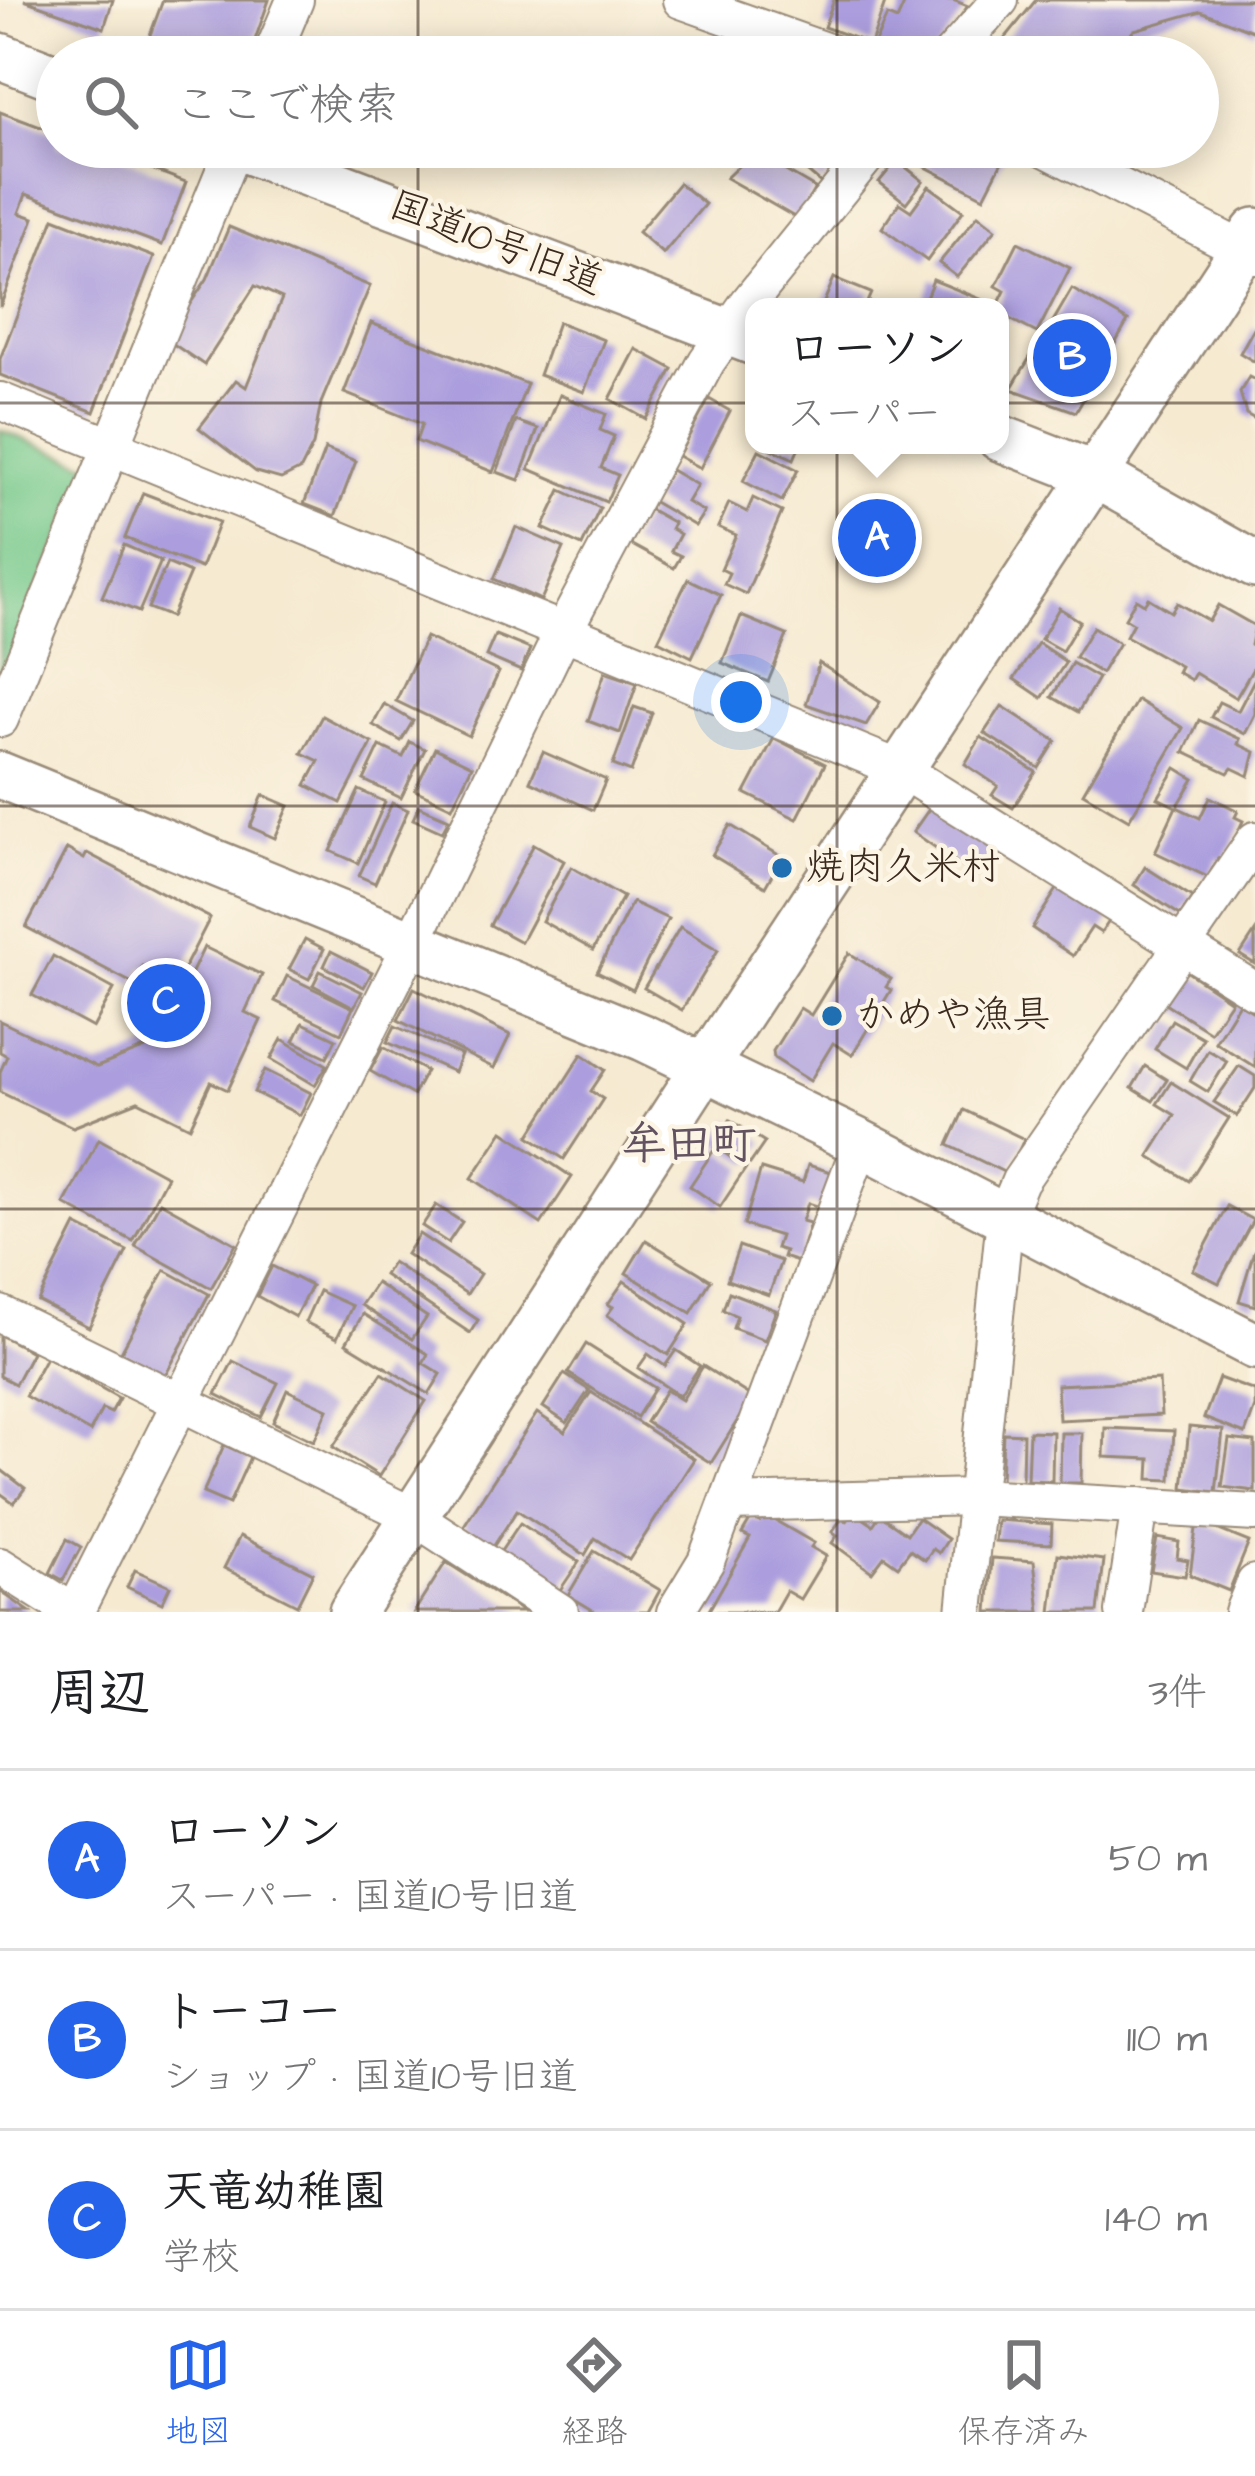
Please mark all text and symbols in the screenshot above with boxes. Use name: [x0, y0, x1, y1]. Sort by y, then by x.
search box: [36, 36, 1219, 168]
icon: search: [78, 69, 144, 135]
text: ここで検索: [174, 75, 399, 137]
street label: 国道10号旧道: [381, 179, 611, 309]
popup: [745, 298, 1009, 454]
pin: B: [1033, 313, 1111, 403]
text: ローソン: [787, 319, 967, 381]
text: スーパー: [787, 388, 941, 442]
pin: A: [838, 493, 916, 583]
your location: [711, 672, 771, 732]
place label: 焼肉久米村: [806, 841, 1001, 895]
marker: 焼肉久米村: [769, 855, 795, 881]
pin: C: [127, 958, 205, 1048]
place label: かめや漁具: [856, 989, 1051, 1043]
marker: かめや漁具: [819, 1003, 845, 1029]
district label: 牟田町: [621, 1114, 757, 1176]
text: 周辺: [48, 1659, 150, 1730]
text: 3件: [1148, 1667, 1207, 1721]
text: ローソン: [162, 1802, 342, 1864]
text: A: [75, 1833, 99, 1887]
text: 50 m: [1109, 1833, 1207, 1887]
text: スーパー · 国道10号旧道: [162, 1871, 578, 1925]
text: トーコー: [162, 1982, 342, 2044]
text: B: [73, 2013, 101, 2067]
text: 110 m: [1126, 2013, 1207, 2067]
text: ショップ · 国道10号旧道: [162, 2051, 578, 2105]
text: 天竜幼稚園: [162, 2162, 387, 2224]
text: C: [73, 2193, 101, 2247]
text: 140 m: [1105, 2193, 1207, 2247]
text: 学校: [162, 2231, 240, 2285]
tab: 地図: [165, 2332, 231, 2455]
tab: 経路: [561, 2332, 627, 2455]
tab: 保存済み: [958, 2332, 1090, 2455]

